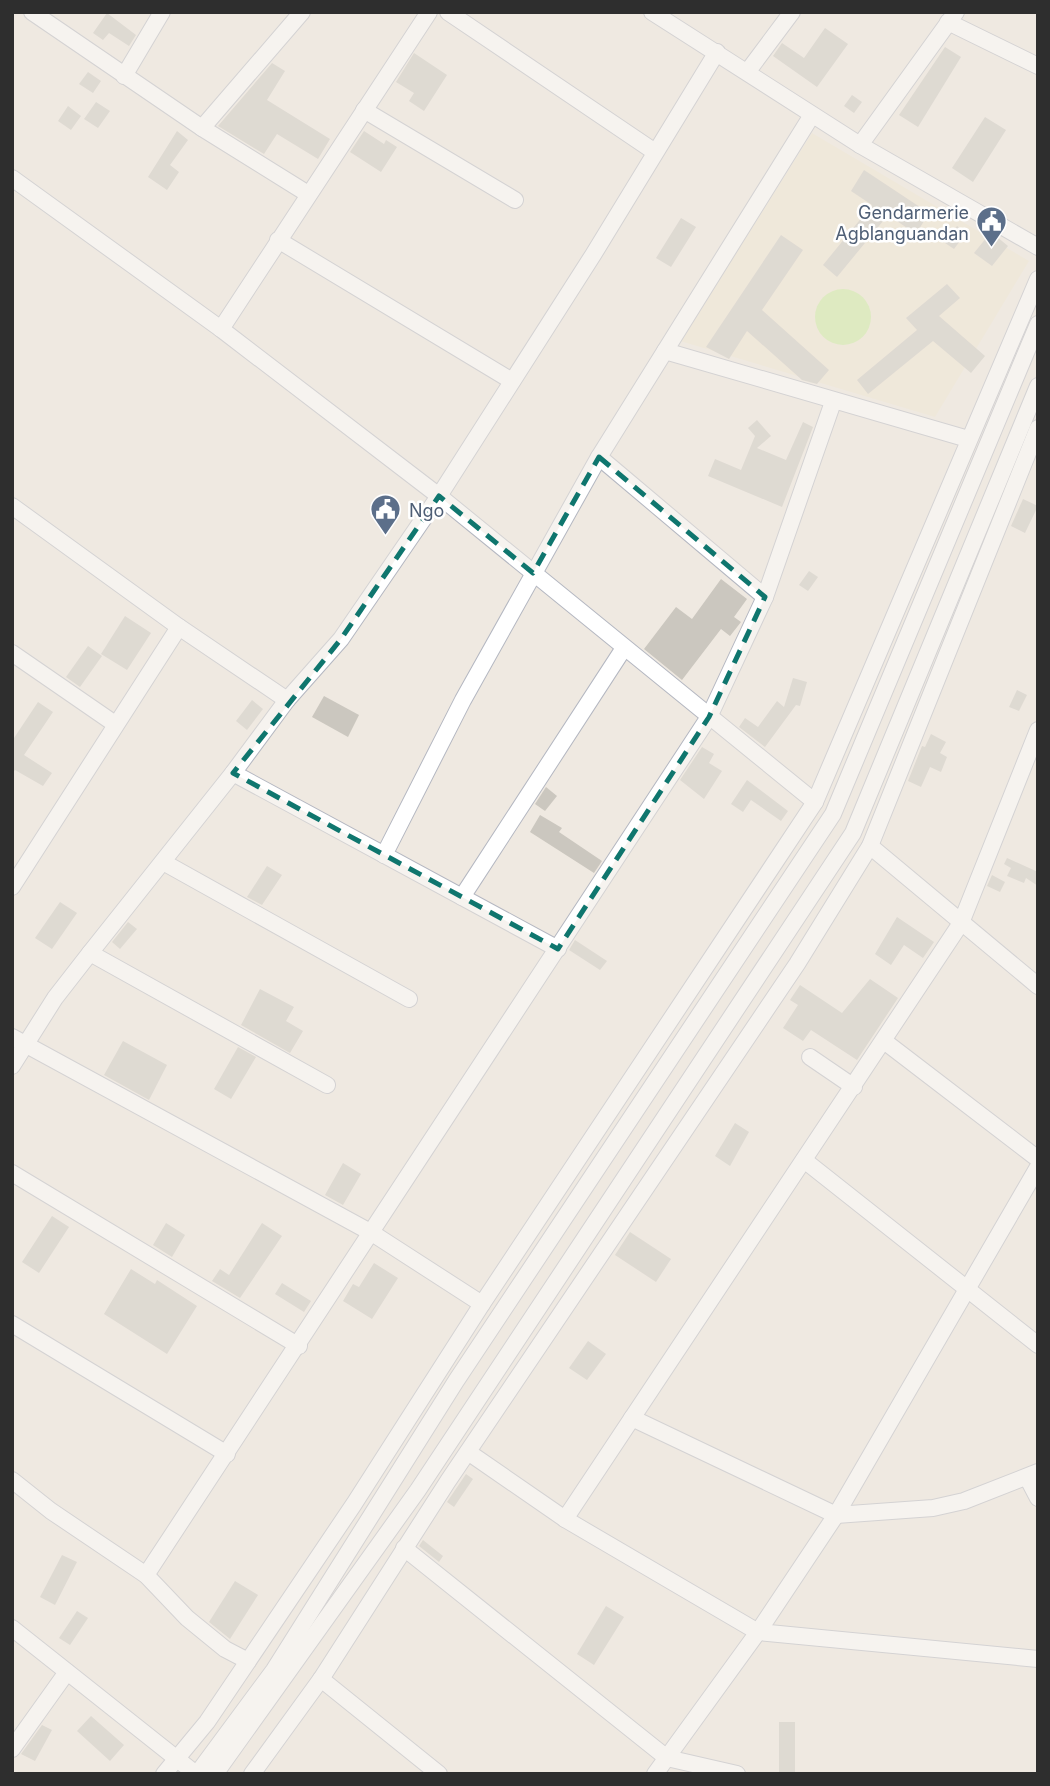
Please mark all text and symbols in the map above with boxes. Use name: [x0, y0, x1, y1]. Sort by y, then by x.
place label: Gendarmerie Agblanguandan: [835, 202, 969, 244]
public building icon: Gendarmerie Agblanguandan: [975, 205, 1009, 249]
public building icon: Ngo: [369, 493, 403, 537]
place label: Ngo: [409, 500, 444, 521]

